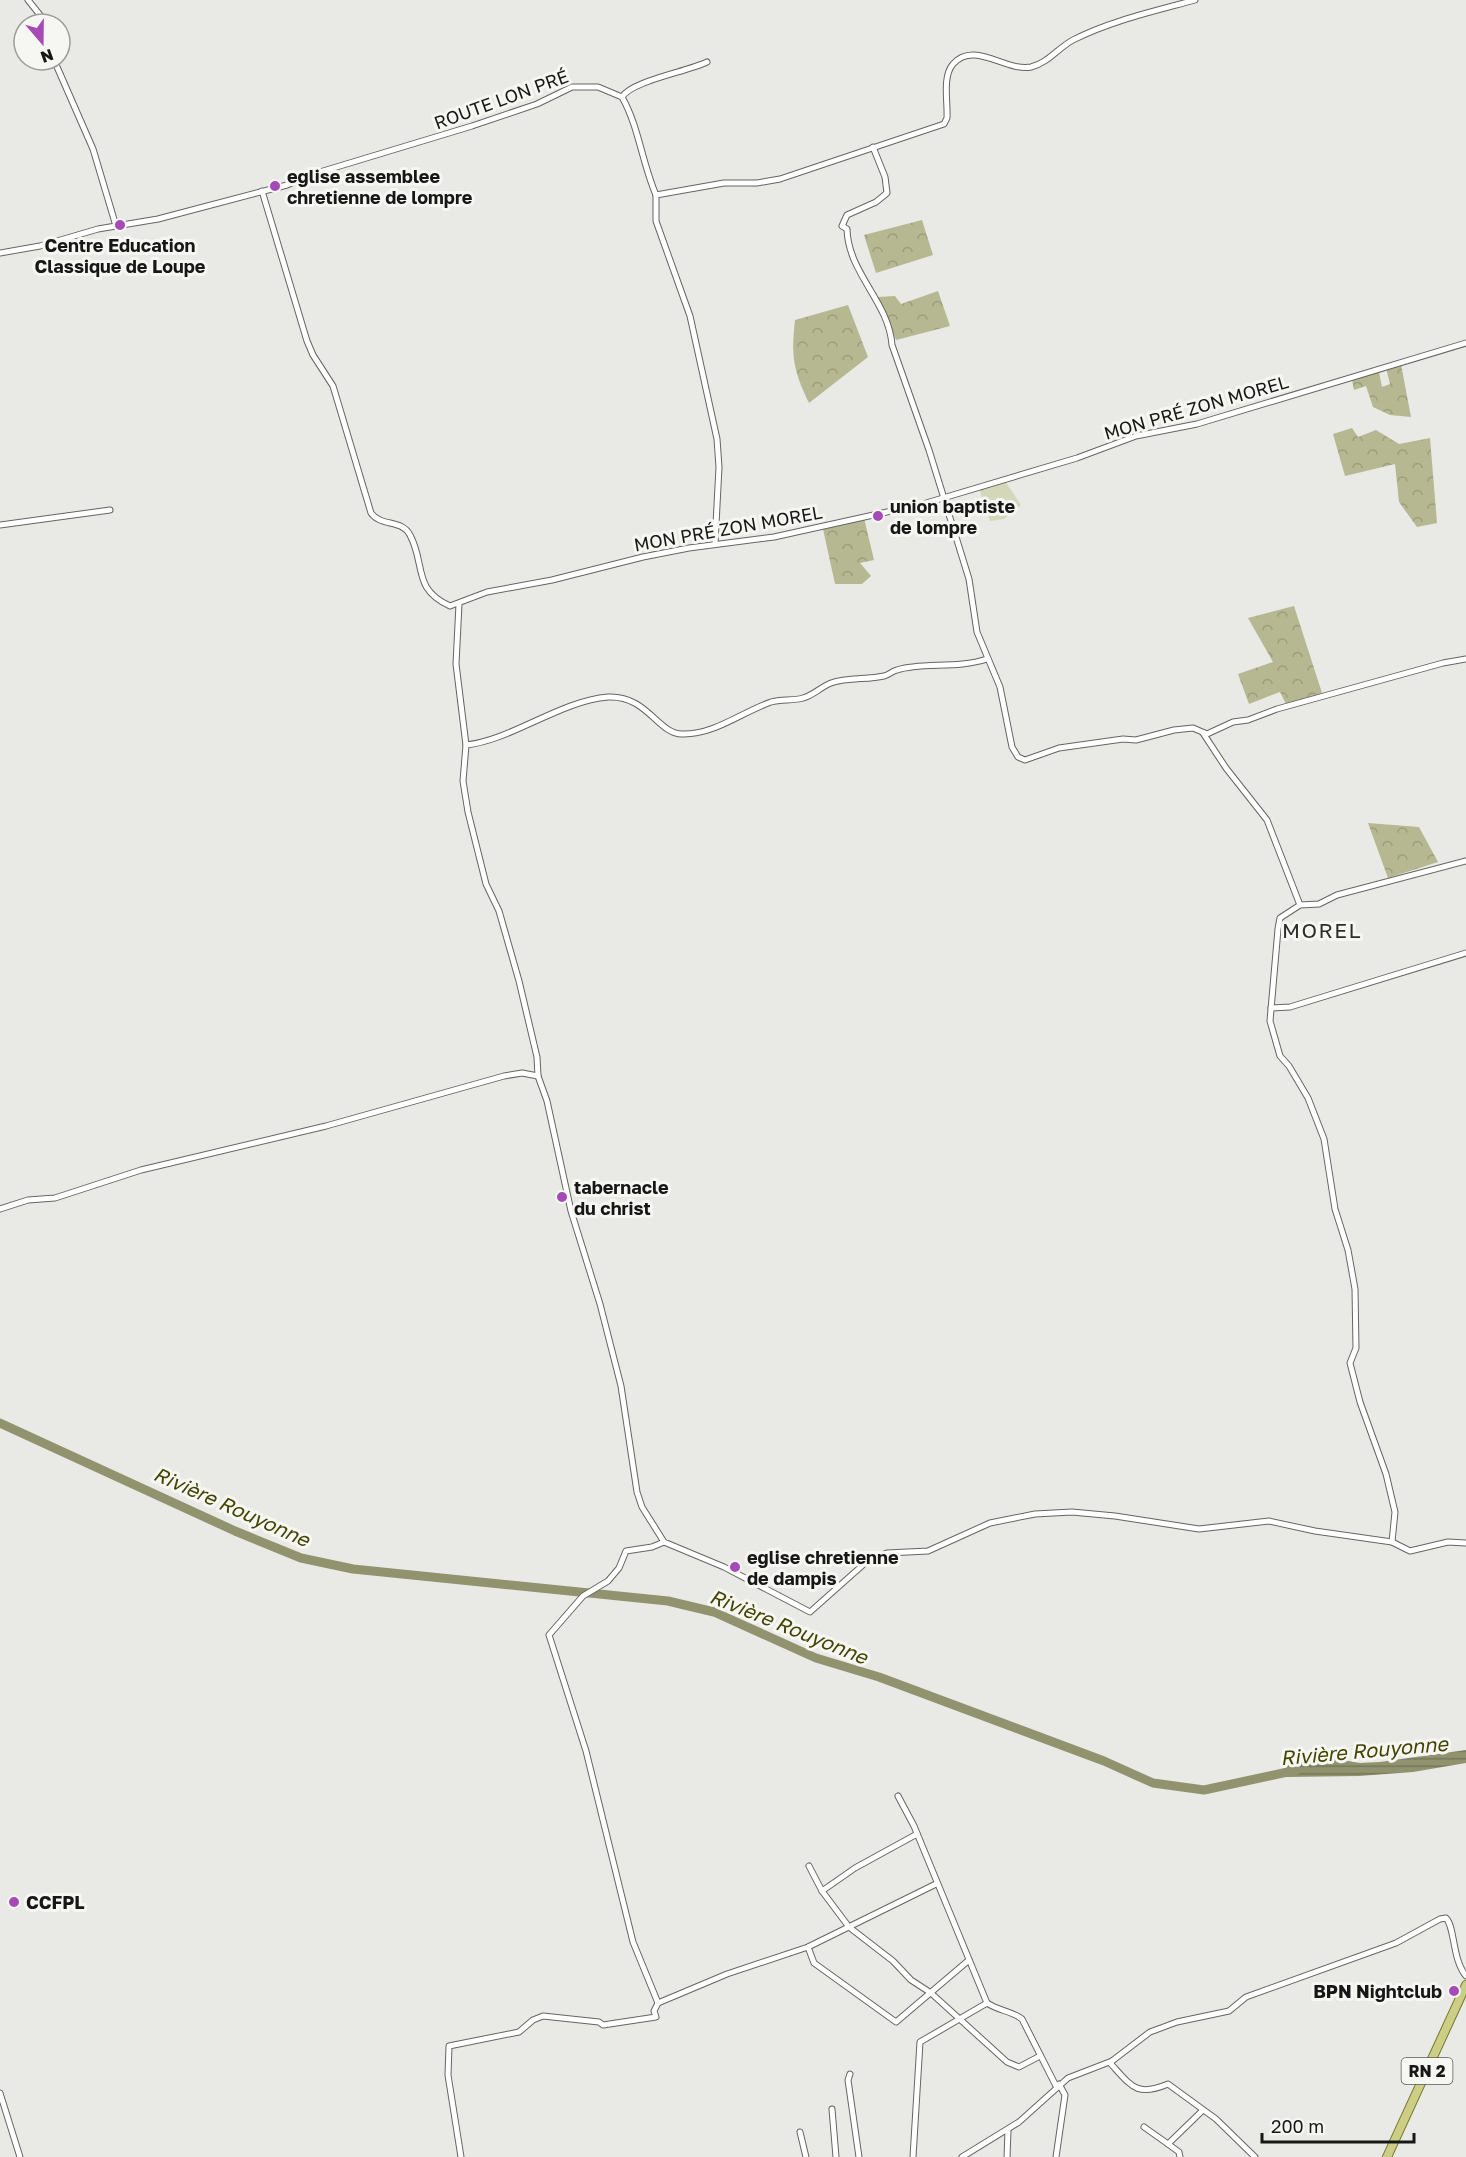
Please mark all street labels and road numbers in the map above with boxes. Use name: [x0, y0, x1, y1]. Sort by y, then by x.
street label: ROUTE LON PRÉ: [431, 64, 571, 134]
street label: MON PRÉ ZON MOREL: [1101, 370, 1291, 444]
street label: MON PRÉ ZON MOREL: [632, 501, 824, 555]
road number: RN 2: [1402, 2058, 1452, 2084]

